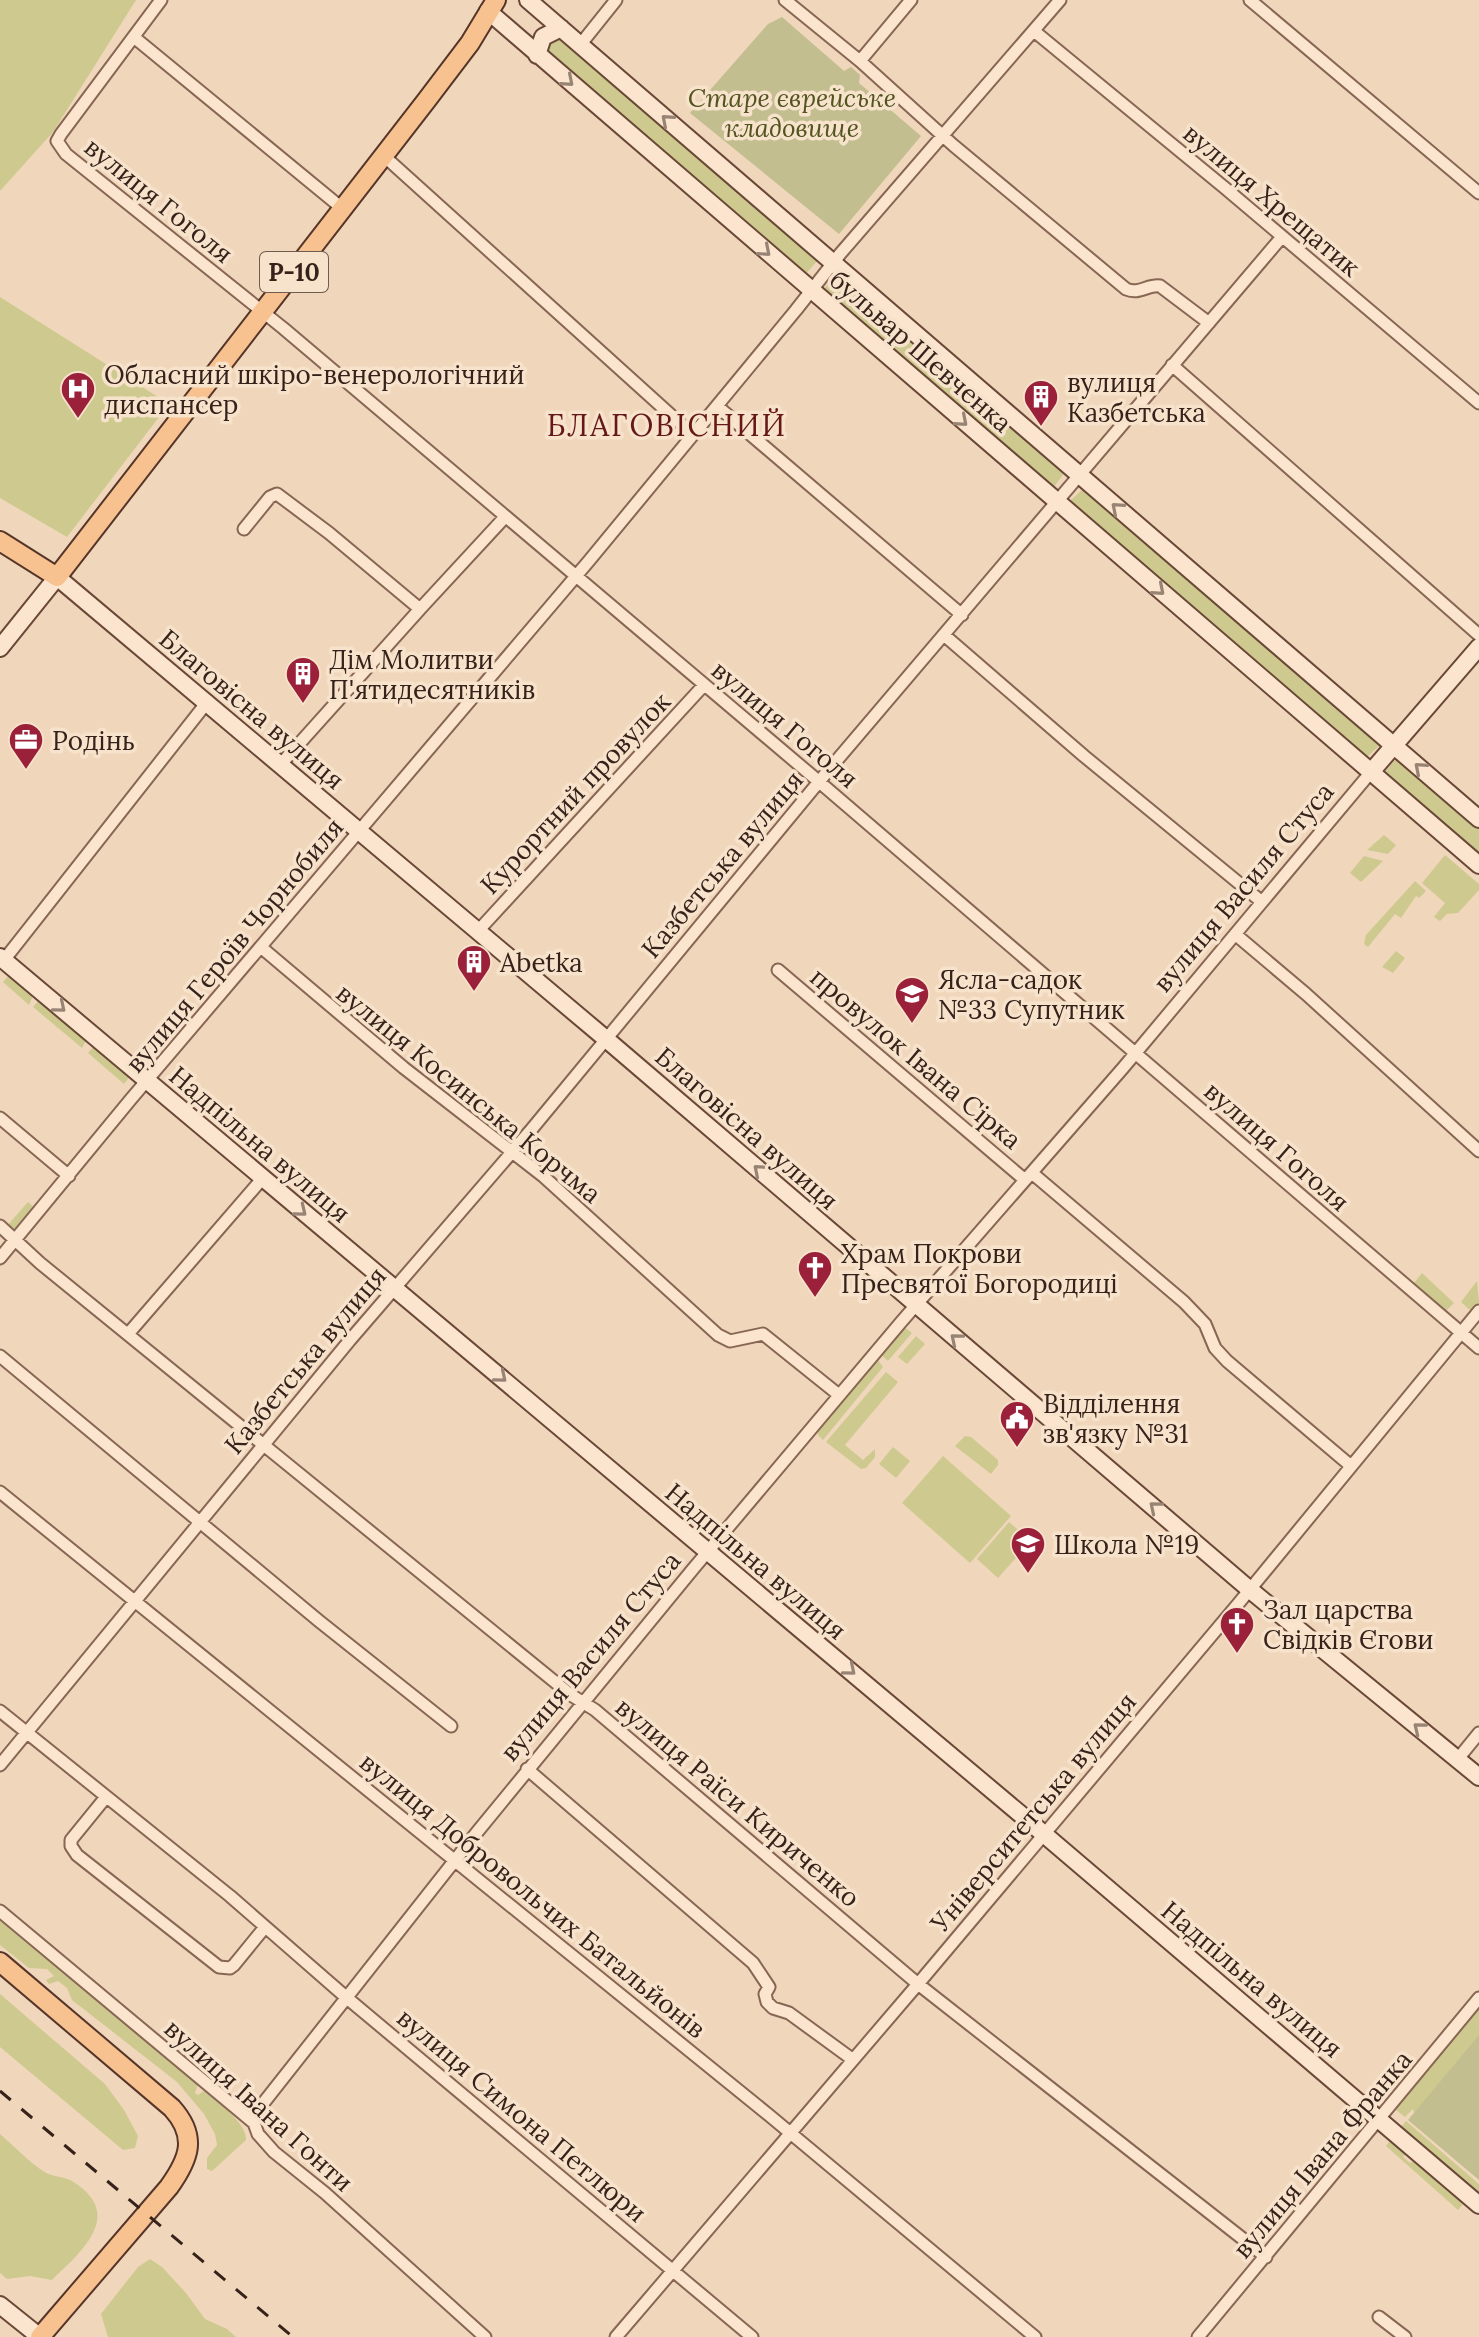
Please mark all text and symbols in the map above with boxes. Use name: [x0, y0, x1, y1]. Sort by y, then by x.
one-way arrow: [559, 71, 573, 86]
park label: Старе єврейське кладовище: [688, 81, 896, 144]
one-way arrow: [662, 116, 677, 130]
street label: вулиця Хрещатик: [1177, 116, 1367, 284]
street label: вулиця Гоголя: [78, 130, 240, 270]
one-way arrow: [756, 241, 771, 256]
road number: Р-10: [260, 252, 328, 292]
street label: бульвар Шевченка: [823, 263, 1019, 439]
place label: Обласний шкіро-венерологічний диспансер: [104, 358, 525, 421]
place label: вулиця Казбетська: [1067, 366, 1206, 429]
hospital icon: Обласний шкіро-венерологічний диспансер: [59, 370, 97, 420]
building icon: вулиця Казбетська: [1022, 378, 1060, 428]
district label: БЛАГОВІСНИЙ: [547, 406, 787, 444]
one-way arrow: [953, 411, 967, 425]
one-way arrow: [1111, 503, 1126, 517]
one-way arrow: [1150, 580, 1165, 595]
street label: Благовісна вулиця: [153, 622, 351, 796]
place label: Дім Молитви П'ятидесятників: [329, 643, 535, 706]
street label: вулиця Гоголя: [705, 653, 865, 795]
building icon: Дім Молитви П'ятидесятників: [284, 655, 322, 705]
street label: Курортний провулок: [473, 685, 677, 901]
office icon: Родінь: [7, 721, 45, 771]
place label: Родінь: [52, 724, 135, 757]
one-way arrow: [1415, 763, 1429, 778]
street label: Казбетська вулиця: [634, 764, 810, 964]
street label: вулиця Василя Стуса: [1146, 775, 1340, 999]
street label: вулиця Героїв Чорнобиля: [118, 811, 350, 1079]
building icon: Abetka: [455, 943, 493, 993]
place label: Abetka: [499, 946, 583, 979]
street label: провулок Івана Сірка: [804, 960, 1028, 1156]
place label: Ясла-садок №33 Супутник: [938, 963, 1125, 1026]
school or university icon: Ясла-садок №33 Супутник: [893, 975, 931, 1025]
street label: вулиця Косинська Корчма: [330, 976, 608, 1210]
one-way arrow: [50, 997, 65, 1012]
street label: Благовісна вулиця: [649, 1040, 845, 1216]
street label: Надпільна вулиця: [163, 1059, 357, 1229]
street label: вулиця Гоголя: [1198, 1074, 1356, 1218]
one-way arrow: [754, 1165, 768, 1180]
one-way arrow: [292, 1201, 307, 1215]
place label: Храм Покрови Пресвятої Богородиці: [841, 1237, 1118, 1300]
church icon: Храм Покрови Пресвятої Богородиці: [796, 1249, 834, 1299]
street label: Казбетська вулиця: [217, 1260, 393, 1460]
one-way arrow: [951, 1334, 966, 1349]
one-way arrow: [492, 1367, 506, 1382]
place label: Відділення зв'язку №31: [1043, 1387, 1189, 1450]
public building icon: Відділення зв'язку №31: [998, 1399, 1036, 1449]
street label: Надпільна вулиця: [659, 1476, 853, 1646]
one-way arrow: [1149, 1502, 1164, 1517]
school or university icon: Школа №19: [1009, 1525, 1047, 1575]
place label: Школа №19: [1054, 1528, 1199, 1561]
street label: вулиця Василя Стуса: [493, 1544, 687, 1768]
place label: Зал царства Свідків Єгови: [1263, 1593, 1434, 1656]
church icon: Зал царства Свідків Єгови: [1218, 1605, 1256, 1655]
one-way arrow: [841, 1661, 855, 1675]
street label: Університетська вулиця: [922, 1685, 1143, 1939]
street label: вулиця Раїси Кириченко: [609, 1690, 867, 1914]
one-way arrow: [1413, 1723, 1428, 1738]
street label: вулиця Добровольчих Батальйонів: [353, 1745, 713, 2045]
street label: Надпільна вулиця: [1155, 1894, 1349, 2064]
street label: вулиця Симона Петлюри: [390, 2001, 654, 2229]
street label: вулиця Івана Гонти: [158, 2012, 360, 2198]
street label: вулиця Івана Франка: [1225, 2043, 1419, 2265]

